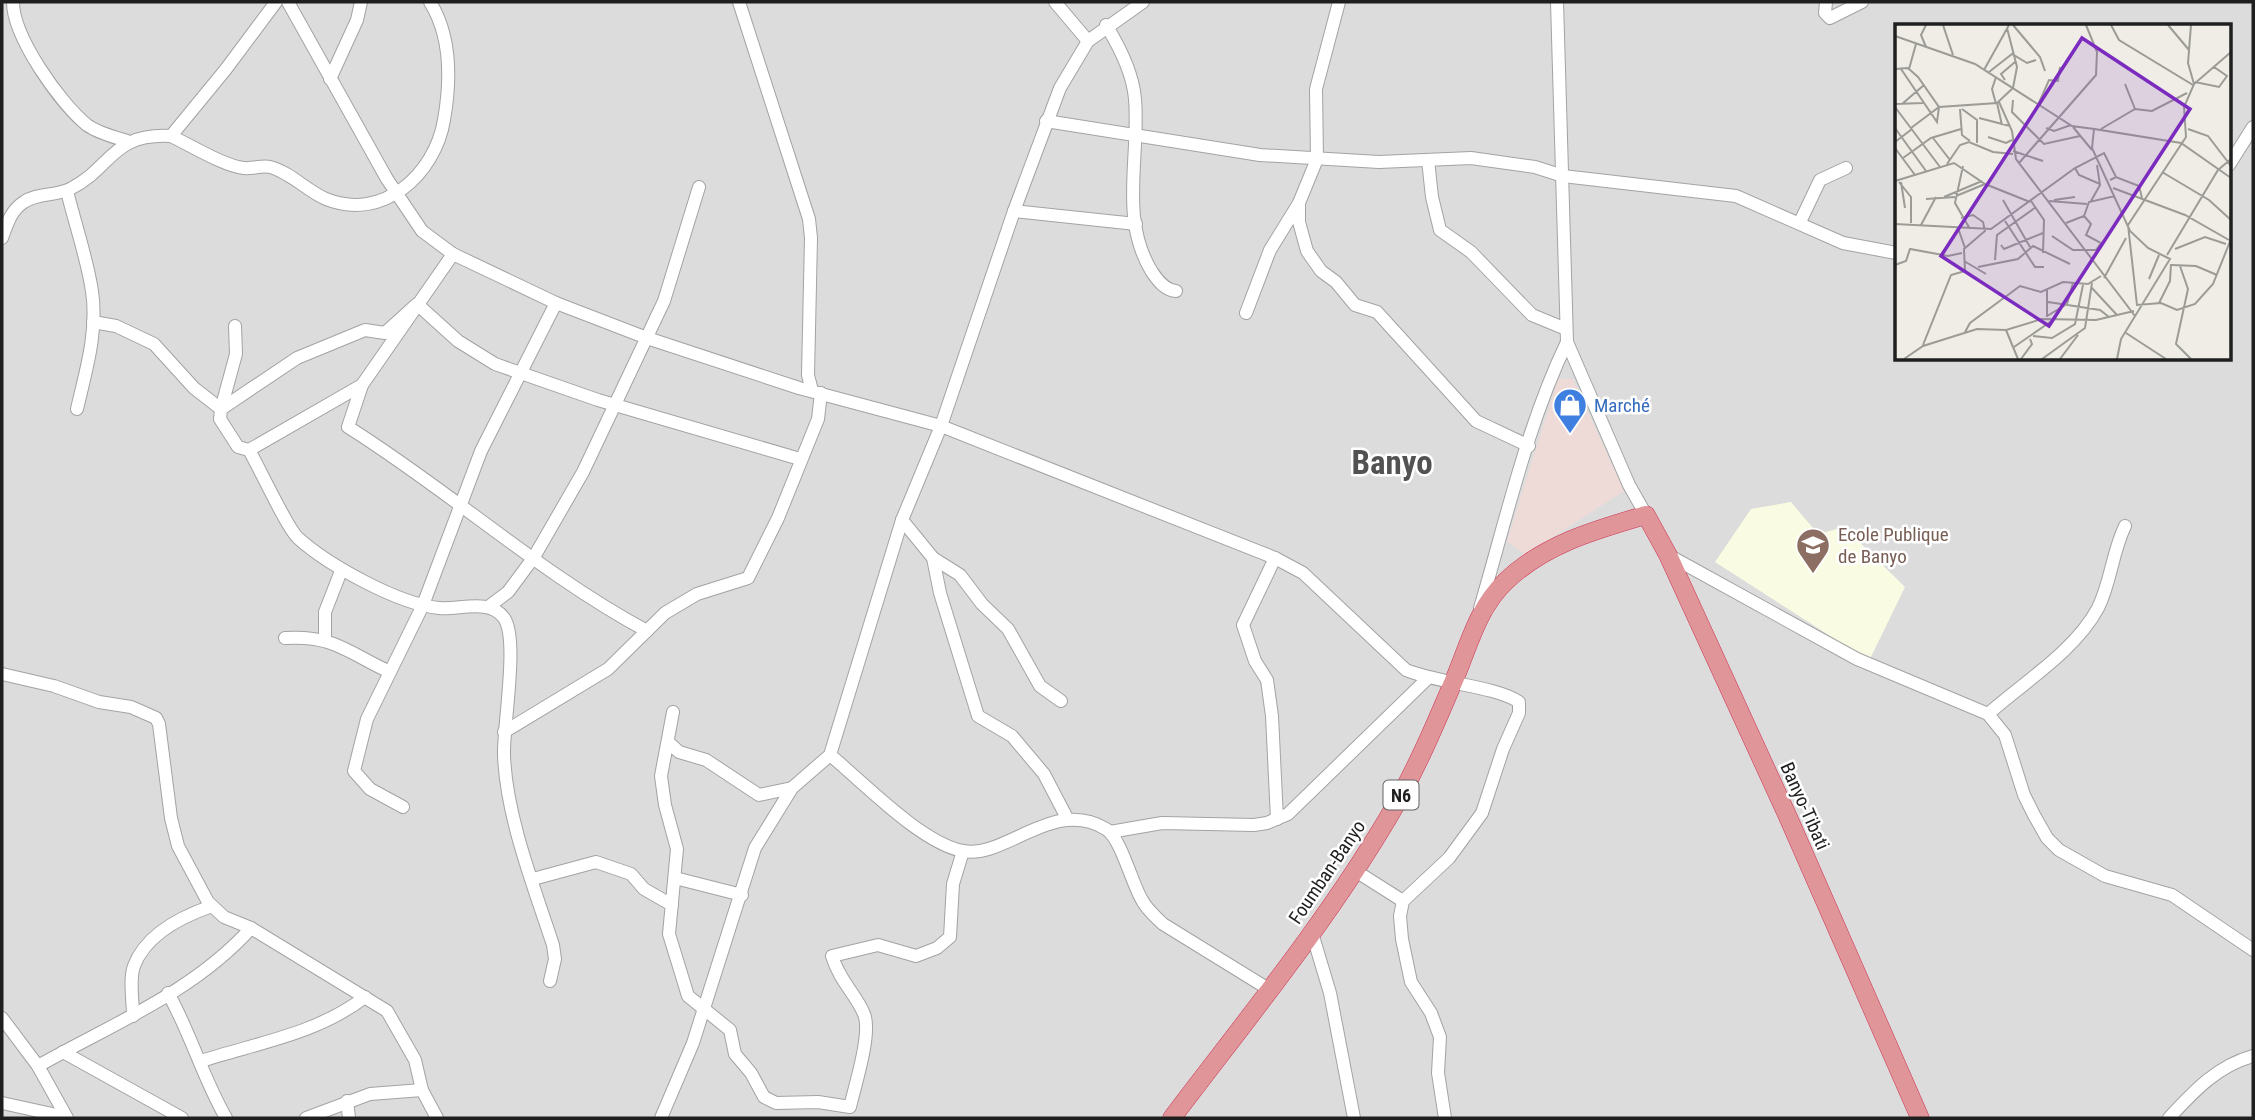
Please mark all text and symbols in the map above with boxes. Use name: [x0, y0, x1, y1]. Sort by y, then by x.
inset map: [1895, 24, 2230, 360]
shop icon: Marché: [1551, 386, 1589, 435]
place label: Marché: [1594, 394, 1650, 417]
district label: Banyo: [1351, 443, 1433, 482]
place label: Ecole Publique de Banyo: [1838, 523, 1949, 568]
school or university icon: Ecole Publique de Banyo: [1794, 526, 1832, 575]
street label: Banyo-Tibati: [1775, 759, 1835, 853]
road number: N6: [1384, 780, 1418, 810]
street label: Foumban-Banyo: [1284, 816, 1370, 928]

